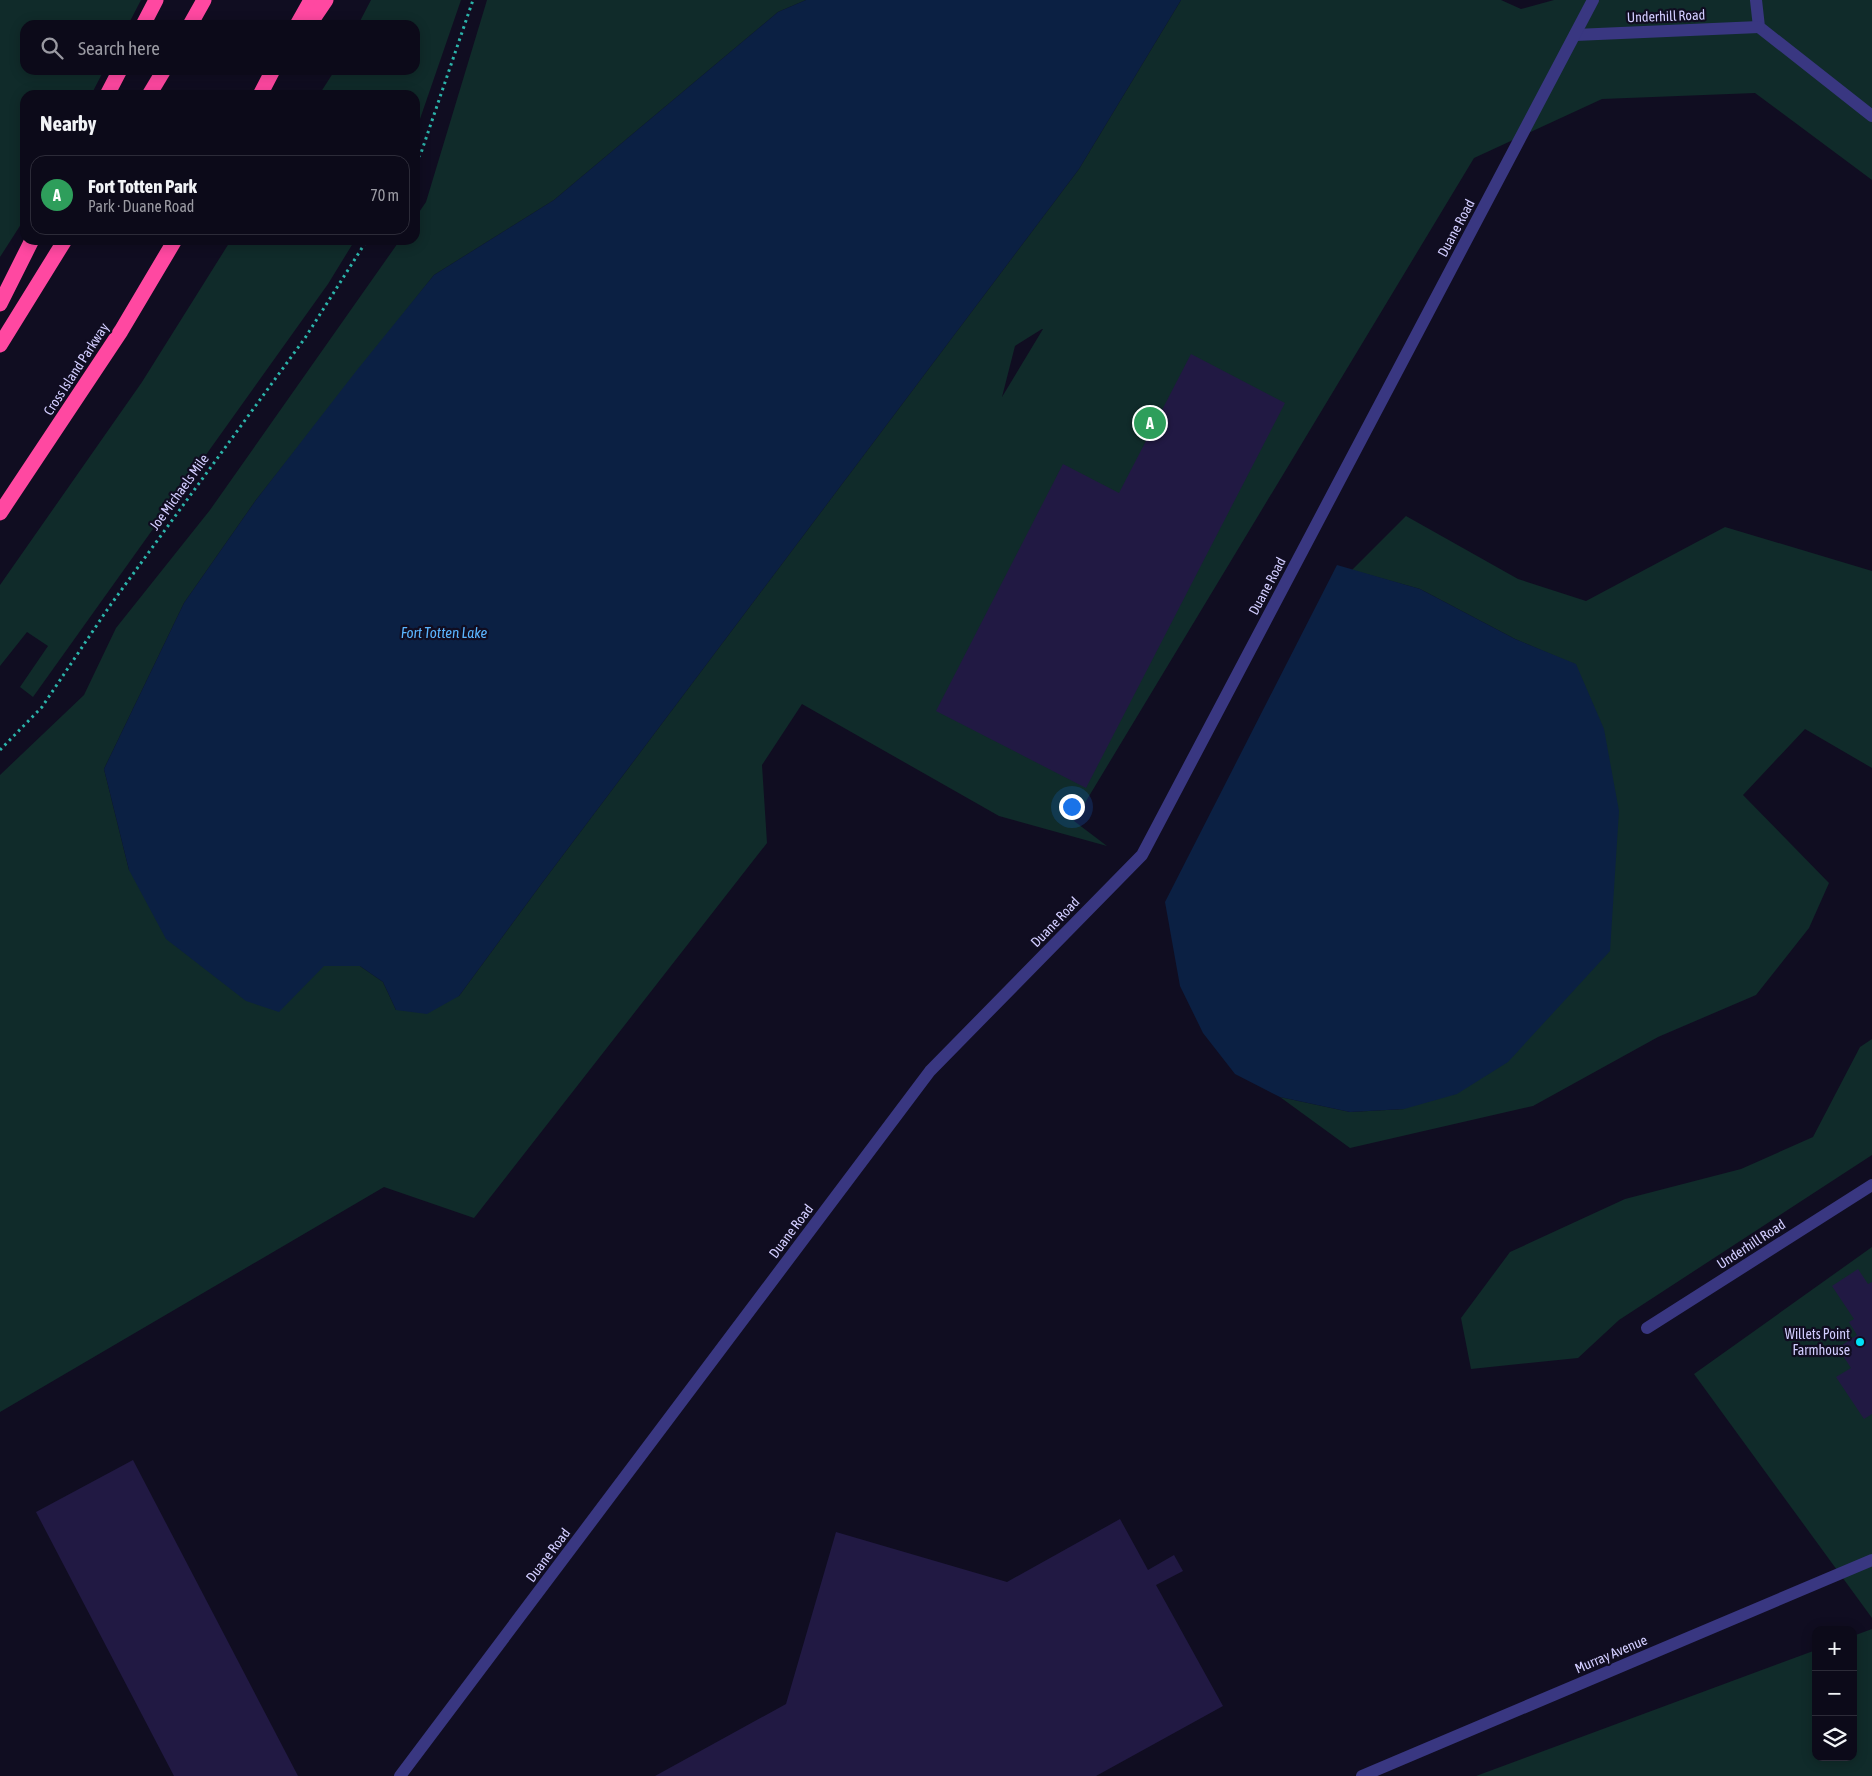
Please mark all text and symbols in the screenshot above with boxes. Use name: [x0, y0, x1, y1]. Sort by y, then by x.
street label: Underhill Road: [1627, 7, 1705, 25]
search box: [20, 20, 420, 75]
icon: search: [38, 34, 66, 62]
text: Search here: [78, 37, 160, 59]
text: Nearby: [40, 111, 96, 135]
text: Fort Totten Park: [88, 175, 197, 197]
text: A: [53, 186, 61, 204]
text: 70 m: [370, 186, 399, 204]
street label: Duane Road: [1434, 196, 1478, 260]
text: Park · Duane Road: [88, 197, 194, 215]
street label: Cross Island Parkway: [40, 320, 112, 418]
pin: A: [1134, 404, 1166, 442]
street label: Joe Michaels Mile: [146, 451, 212, 533]
street label: Duane Road: [1245, 554, 1289, 618]
water label: Fort Totten Lake: [401, 624, 488, 641]
your location: [1059, 794, 1085, 820]
street label: Duane Road: [1027, 894, 1083, 950]
street label: Duane Road: [766, 1201, 816, 1261]
street label: Underhill Road: [1714, 1216, 1788, 1272]
place label: Willets Point Farmhouse: [1785, 1326, 1850, 1358]
marker: Willets Point Farmhouse: [1854, 1336, 1866, 1348]
street label: Duane Road: [523, 1525, 573, 1585]
map controls: [1812, 1626, 1857, 1761]
button: +: [1812, 1626, 1857, 1671]
street label: Murray Avenue: [1572, 1632, 1650, 1676]
button: −: [1812, 1671, 1857, 1716]
button: layers: [1812, 1716, 1857, 1761]

